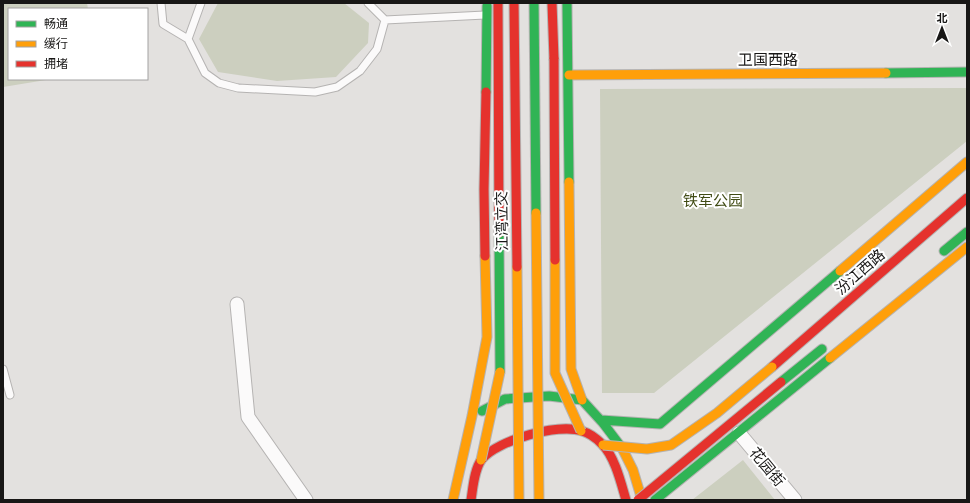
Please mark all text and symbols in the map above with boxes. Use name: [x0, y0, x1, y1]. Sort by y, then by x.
legend: [8, 8, 148, 80]
north arrow: [922, 8, 962, 48]
text: 北: [937, 10, 948, 26]
text: 畅通: [44, 15, 68, 33]
text: 缓行: [44, 35, 68, 53]
street label: 卫国西路: [738, 49, 798, 71]
text: 拥堵: [44, 55, 68, 73]
park label: 铁军公园: [683, 190, 743, 212]
street label: 江湾立交: [490, 191, 514, 251]
street label: 汾江西路: [830, 244, 890, 300]
street label: 花园街: [744, 443, 790, 491]

